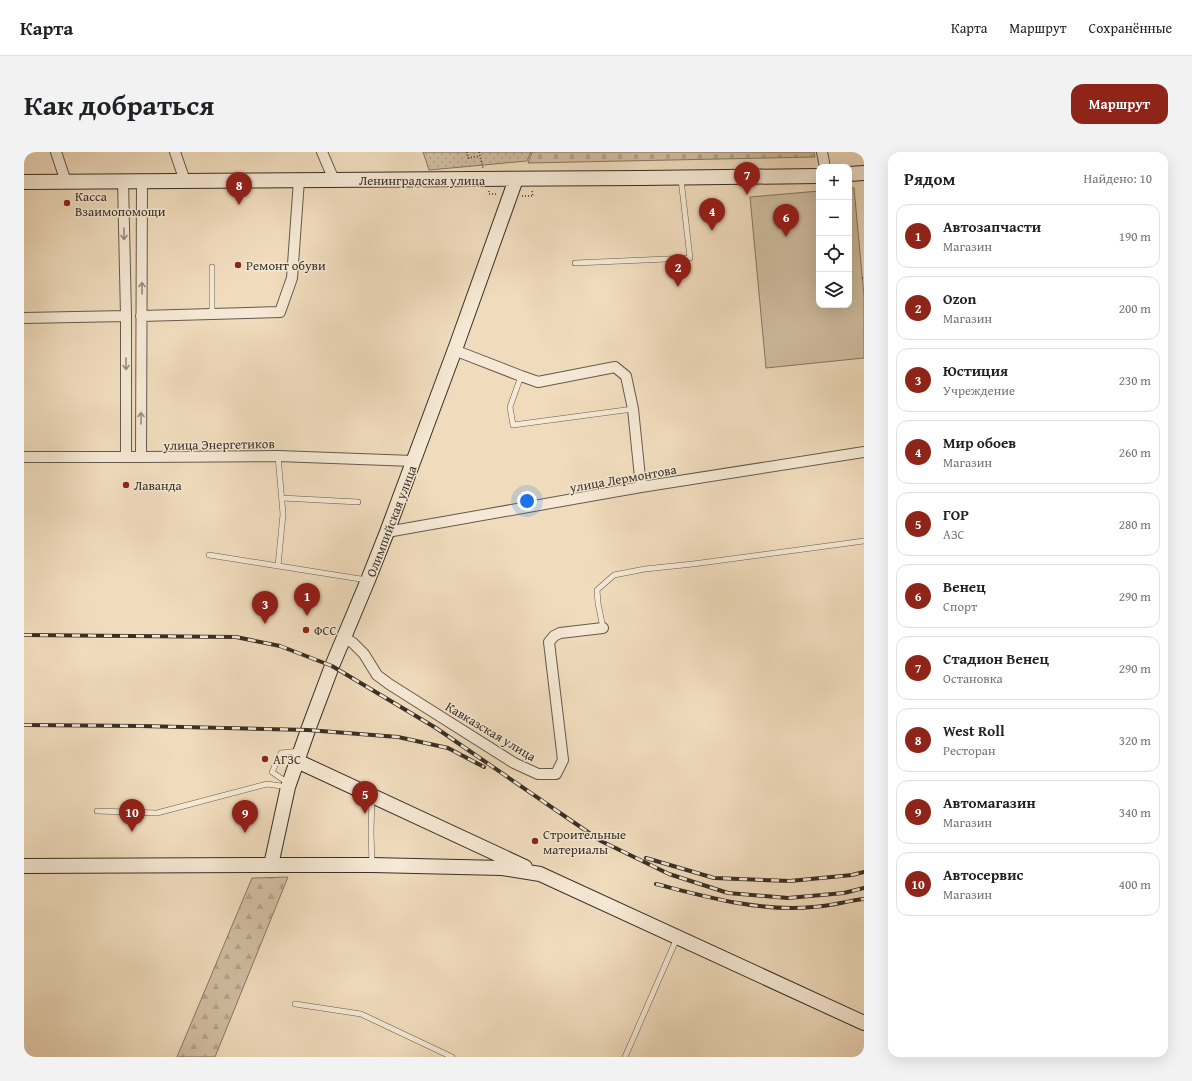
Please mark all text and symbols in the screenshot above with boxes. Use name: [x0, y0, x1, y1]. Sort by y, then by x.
text: Карта: [20, 14, 73, 42]
text: Карта: [951, 18, 987, 38]
text: Маршрут: [1009, 18, 1067, 38]
text: Сохранённые: [1089, 18, 1172, 38]
text: Как добраться: [24, 84, 214, 125]
button: Маршрут: [1071, 84, 1168, 124]
pin: 7: [734, 162, 760, 195]
map controls: [816, 164, 852, 308]
button: +: [816, 164, 852, 200]
text: Рядом: [904, 166, 955, 191]
text: Найдено: 10: [1084, 169, 1152, 188]
street label: Ленинградская улица: [359, 171, 486, 190]
pin: 8: [226, 172, 252, 205]
place label: Касса Взаимопомощи: [75, 187, 166, 221]
marker: Касса Взаимопомощи: [62, 198, 72, 208]
pin: 4: [699, 198, 725, 231]
button: −: [816, 200, 852, 236]
pin: 6: [773, 204, 799, 237]
text: Автозапчасти: [943, 216, 1041, 237]
one-way arrow: [120, 227, 128, 240]
text: 1: [915, 227, 921, 246]
text: 190 m: [1119, 227, 1151, 246]
button: locate: [816, 236, 852, 272]
text: Магазин: [943, 237, 992, 256]
pin: 2: [665, 254, 691, 287]
place label: Ремонт обуви: [246, 256, 326, 275]
marker: Ремонт обуви: [233, 260, 243, 270]
button: layers: [816, 272, 852, 308]
one-way arrow: [138, 282, 146, 295]
text: Ozon: [943, 288, 976, 309]
text: 2: [915, 299, 921, 318]
text: 200 m: [1119, 299, 1151, 318]
text: Магазин: [943, 309, 992, 328]
one-way arrow: [122, 357, 130, 370]
text: Юстиция: [943, 360, 1008, 381]
text: 3: [915, 371, 921, 390]
text: 230 m: [1119, 371, 1151, 390]
text: Учреждение: [943, 381, 1015, 400]
one-way arrow: [137, 412, 145, 425]
text: Мир обоев: [943, 432, 1016, 453]
street label: улица Энергетиков: [162, 434, 275, 455]
text: 4: [915, 443, 921, 462]
text: 260 m: [1119, 443, 1151, 462]
text: Магазин: [943, 453, 992, 472]
street label: улица Лермонтова: [567, 460, 679, 497]
street label: Олимпийская улица: [361, 462, 422, 580]
place label: Лаванда: [134, 476, 183, 495]
marker: Лаванда: [121, 480, 131, 490]
your location: [517, 491, 537, 511]
text: ГОР: [943, 504, 969, 525]
text: 5: [915, 515, 921, 534]
text: 280 m: [1119, 515, 1151, 534]
text: АЗС: [943, 525, 965, 544]
text: Венец: [943, 576, 986, 597]
pin: 1: [294, 583, 320, 616]
text: 6: [915, 587, 921, 606]
text: 290 m: [1119, 587, 1151, 606]
pin: 3: [252, 591, 278, 624]
text: Спорт: [943, 597, 977, 616]
place label: ФСС: [314, 621, 337, 640]
marker: ФСС: [301, 625, 311, 635]
text: Стадион Венец: [943, 648, 1049, 669]
text: 7: [915, 659, 921, 678]
text: 290 m: [1119, 659, 1151, 678]
text: Остановка: [943, 669, 1003, 688]
street label: Кавказская улица: [442, 697, 540, 766]
text: West Roll: [943, 720, 1005, 741]
text: 8: [915, 731, 921, 750]
text: 320 m: [1119, 731, 1151, 750]
text: Ресторан: [943, 741, 996, 760]
place label: АГЗС: [273, 750, 301, 769]
marker: АГЗС: [260, 754, 270, 764]
pin: 5: [352, 781, 378, 814]
text: Автомагазин: [943, 792, 1036, 813]
pin: 10: [119, 799, 145, 832]
pin: 9: [232, 800, 258, 833]
text: 9: [915, 803, 921, 822]
text: 340 m: [1119, 803, 1151, 822]
text: Магазин: [943, 813, 992, 832]
place label: Строительные материалы: [543, 825, 626, 859]
marker: Строительные материалы: [530, 836, 540, 846]
text: Автосервис: [943, 864, 1023, 885]
text: 10: [911, 875, 925, 894]
text: 400 m: [1119, 875, 1151, 894]
text: Магазин: [943, 885, 992, 904]

